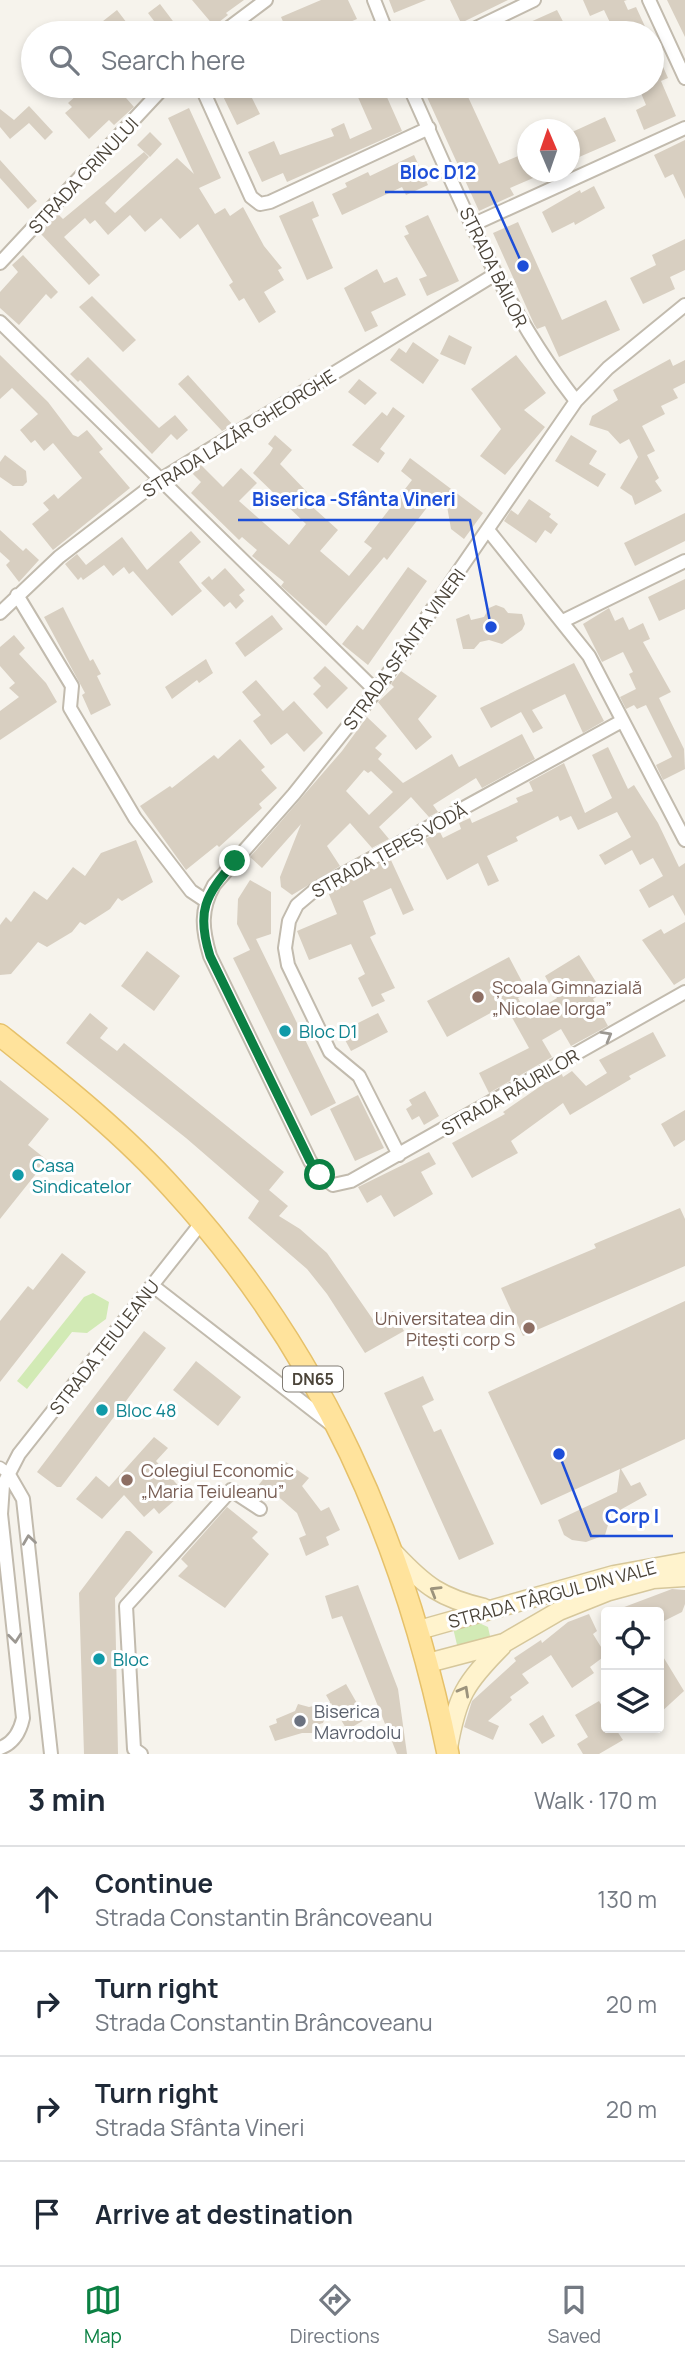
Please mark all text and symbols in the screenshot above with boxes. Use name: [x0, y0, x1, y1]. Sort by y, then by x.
search box: [21, 21, 664, 98]
icon: search: [45, 41, 83, 79]
text: Search here: [101, 42, 246, 78]
street label: STRADA CRINULUI: [23, 112, 143, 238]
north arrow: [517, 119, 580, 182]
callout: Bloc D12: [385, 152, 490, 192]
text: Bloc D12: [400, 159, 476, 185]
street label: STRADA BĂILOR: [454, 203, 534, 331]
street label: STRADA LAZĂR GHEORGHE: [138, 364, 340, 502]
callout: Biserica -Sfânta Vineri: [238, 480, 470, 520]
text: Biserica -Sfânta Vineri: [252, 486, 456, 512]
street label: STRADA SFÂNTA VINERI: [337, 564, 471, 734]
street label: STRADA ȚEPEȘ VODĂ: [307, 797, 472, 903]
route end: [219, 845, 250, 876]
place label: Școala Gimnazială „Nicolae Iorga”: [492, 975, 642, 1020]
marker: Școala Gimnazială „Nicolae Iorga”: [470, 989, 486, 1005]
place label: Bloc D1: [299, 1019, 358, 1043]
marker: Bloc D1: [277, 1023, 293, 1039]
one-way arrow: [600, 1031, 613, 1044]
street label: STRADA RÂURILOR: [437, 1043, 583, 1141]
place label: Casa Sindicatelor: [32, 1153, 132, 1198]
route start: [304, 1159, 335, 1190]
marker: Casa Sindicatelor: [10, 1167, 26, 1183]
street label: STRADA TEIULEANU: [44, 1275, 164, 1419]
place label: Universitatea din Pitești corp S: [375, 1306, 515, 1351]
marker: Universitatea din Pitești corp S: [521, 1320, 537, 1336]
road number: DN65: [283, 1366, 343, 1392]
place label: Bloc 48: [116, 1398, 177, 1422]
marker: Bloc 48: [94, 1402, 110, 1418]
place label: Colegiul Economic „Maria Teiuleanu”: [141, 1458, 294, 1503]
marker: Colegiul Economic „Maria Teiuleanu”: [119, 1472, 135, 1488]
callout: Corp I: [591, 1496, 673, 1536]
text: Corp I: [605, 1503, 659, 1529]
one-way arrow: [21, 1534, 36, 1546]
street label: STRADA TÂRGUL DIN VALE: [445, 1555, 659, 1633]
one-way arrow: [430, 1586, 443, 1599]
map controls: [601, 1607, 664, 1733]
button: locate: [601, 1607, 664, 1670]
one-way arrow: [7, 1632, 22, 1643]
place label: Bloc: [113, 1647, 149, 1671]
marker: Bloc: [91, 1651, 107, 1667]
button: layers: [601, 1670, 664, 1733]
one-way arrow: [456, 1685, 469, 1698]
place label: Biserica Mavrodolu: [314, 1699, 401, 1744]
marker: Biserica Mavrodolu: [292, 1713, 308, 1729]
text: 3 min: [28, 1779, 106, 1820]
text: Walk · 170 m: [534, 1784, 657, 1816]
text: Continue: [95, 1865, 213, 1901]
icon: ahead: [28, 1880, 66, 1918]
text: 130 m: [597, 1883, 657, 1915]
text: Strada Constantin Brâncoveanu: [95, 1901, 433, 1933]
text: Turn right: [95, 1970, 219, 2006]
icon: right: [28, 1985, 66, 2023]
text: 20 m: [606, 1988, 657, 2020]
text: Strada Constantin Brâncoveanu: [95, 2006, 433, 2038]
text: Turn right: [95, 2075, 219, 2111]
icon: right: [28, 2090, 66, 2128]
text: 20 m: [606, 2093, 657, 2125]
text: Strada Sfânta Vineri: [95, 2111, 305, 2143]
icon: arrive: [28, 2195, 66, 2233]
text: Arrive at destination: [95, 2196, 353, 2232]
tab: Map: [84, 2281, 122, 2349]
tab: Directions: [290, 2281, 380, 2349]
tab: Saved: [548, 2281, 601, 2349]

